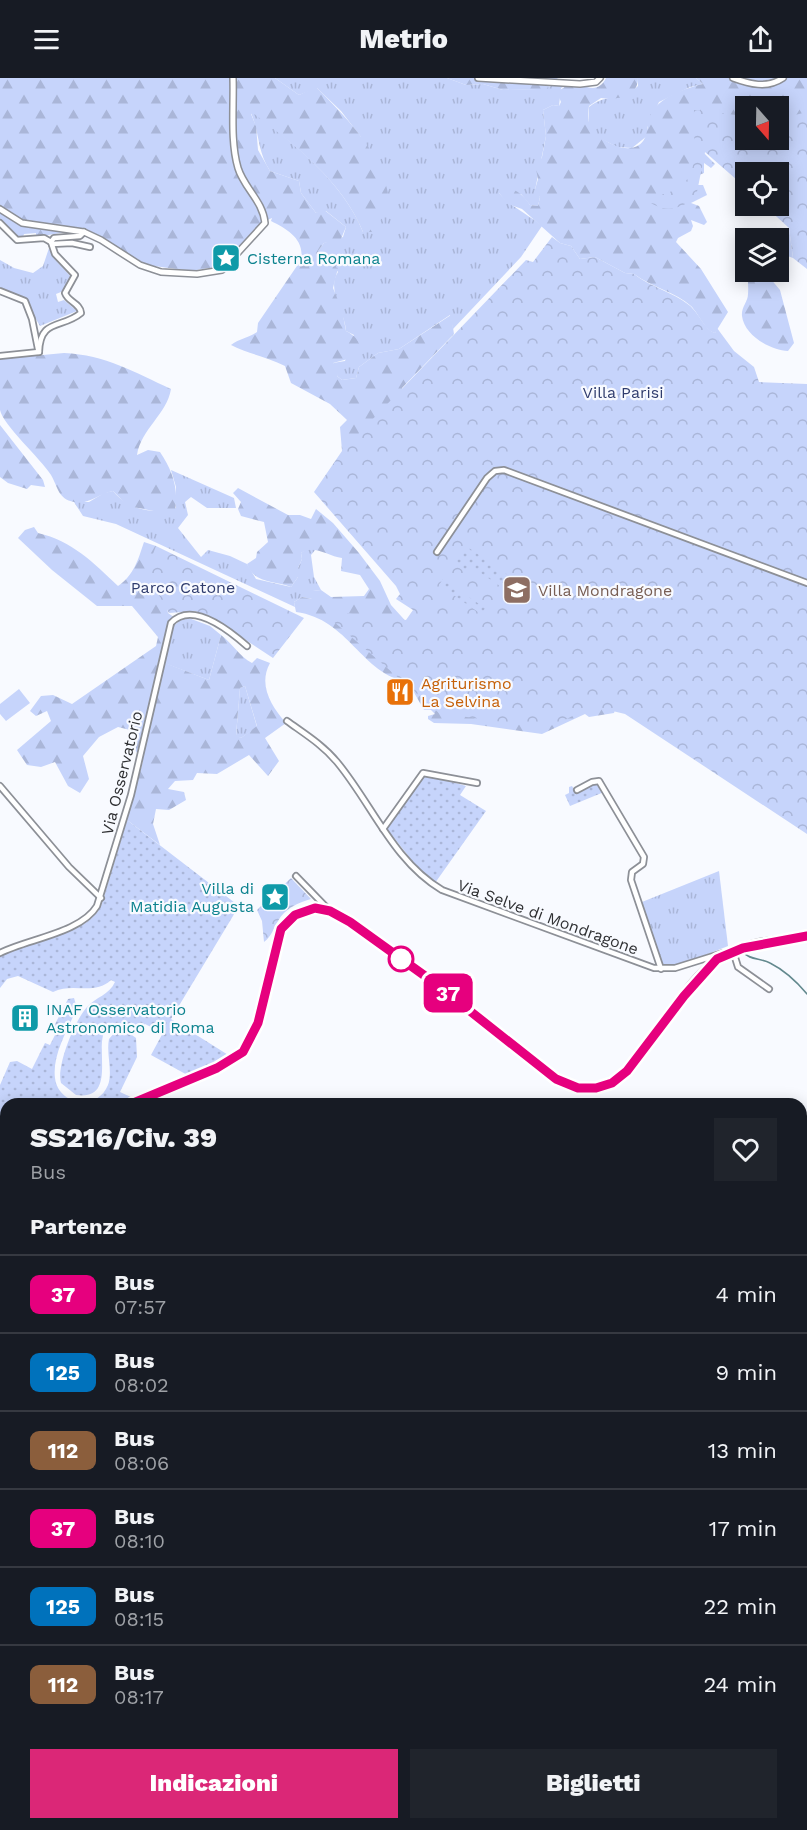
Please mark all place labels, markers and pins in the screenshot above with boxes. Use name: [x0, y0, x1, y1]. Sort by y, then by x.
place icon: Cisterna Romana: [210, 242, 242, 274]
place label: Cisterna Romana: [247, 249, 380, 268]
school or university icon: Villa Mondragone: [501, 574, 533, 606]
place label: Villa Mondragone: [538, 581, 672, 600]
place label: Agriturismo La Selvina: [421, 674, 512, 711]
restaurant icon: Agriturismo La Selvina: [384, 676, 416, 708]
place label: Villa di Matidia Augusta: [130, 879, 254, 916]
place icon: Villa di Matidia Augusta: [259, 881, 291, 913]
unlabelled marker: [388, 946, 414, 972]
place label: INAF Osservatorio Astronomico di Roma: [46, 1000, 215, 1037]
building icon: INAF Osservatorio Astronomico di Roma: [9, 1002, 41, 1034]

